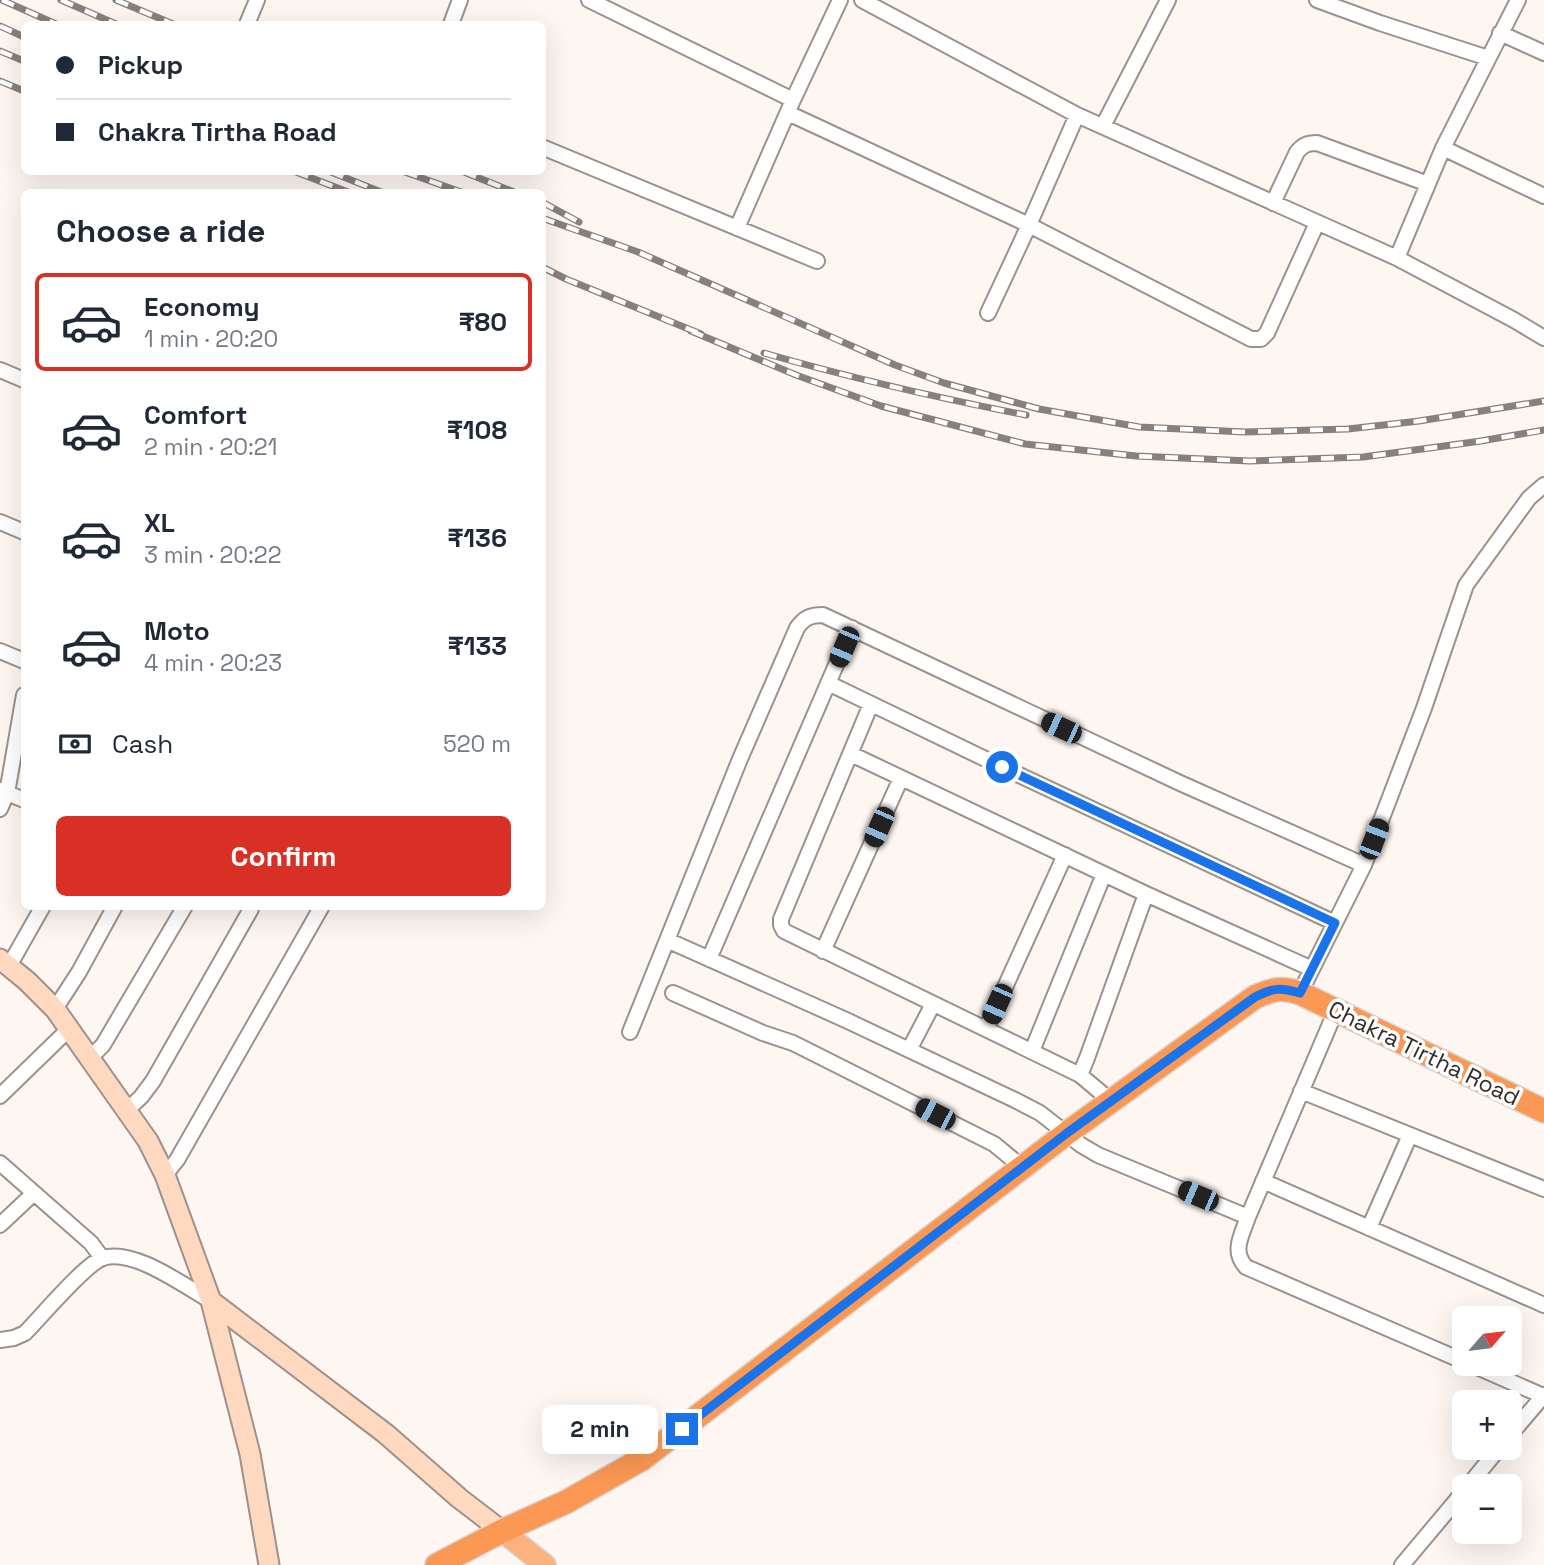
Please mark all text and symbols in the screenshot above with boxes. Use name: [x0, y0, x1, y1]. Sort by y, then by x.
text: Pickup: [98, 48, 183, 82]
text: Chakra Tirtha Road: [98, 115, 337, 149]
text: Choose a ride: [56, 211, 266, 251]
text: Economy: [144, 290, 260, 324]
icon: car: [60, 291, 123, 354]
text: ₹80: [458, 305, 507, 339]
text: 1 min · 20:20: [144, 324, 278, 354]
text: Comfort: [144, 398, 247, 432]
icon: car: [60, 399, 123, 462]
text: ₹108: [447, 413, 507, 447]
text: 2 min · 20:21: [144, 432, 277, 462]
text: XL: [144, 506, 175, 540]
icon: car: [60, 507, 123, 570]
text: ₹136: [447, 521, 507, 555]
text: 3 min · 20:22: [144, 540, 282, 570]
text: Moto: [144, 614, 210, 648]
icon: car: [60, 615, 123, 678]
car: [827, 624, 862, 670]
text: ₹133: [447, 629, 507, 663]
text: 4 min · 20:23: [144, 648, 282, 678]
car: [1038, 710, 1085, 746]
icon: cash: [56, 725, 94, 763]
text: Cash: [112, 727, 173, 761]
text: 520 m: [443, 729, 511, 759]
route start: [986, 751, 1018, 783]
car: [861, 804, 898, 850]
button: Confirm: [56, 816, 511, 896]
car: [1357, 816, 1392, 862]
car: [979, 981, 1016, 1027]
street label: Chakra Tirtha Road: [1323, 994, 1525, 1112]
car: [912, 1095, 959, 1133]
car: [1175, 1178, 1222, 1214]
north arrow: [1452, 1306, 1522, 1376]
map controls: [1452, 1306, 1522, 1544]
button: +: [1452, 1390, 1522, 1460]
callout: 2 min: [542, 1404, 658, 1454]
route end: [666, 1413, 698, 1445]
text: 2 min: [570, 1414, 630, 1444]
button: −: [1452, 1474, 1522, 1544]

